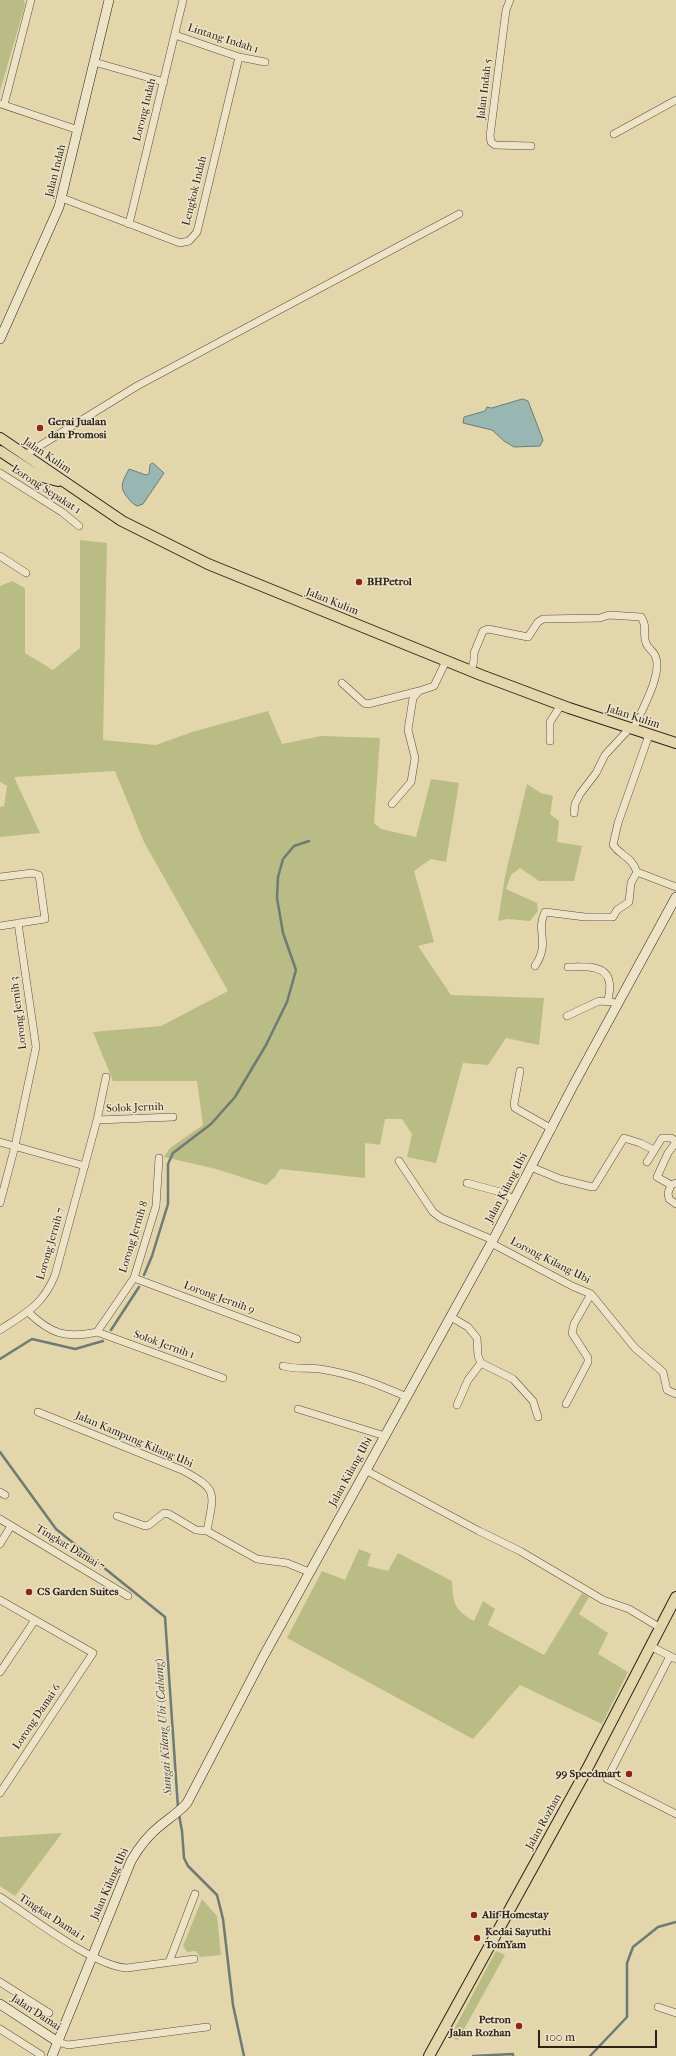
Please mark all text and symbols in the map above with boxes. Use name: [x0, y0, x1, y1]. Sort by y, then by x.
street label: Lintang Indah 1: [186, 21, 260, 57]
street label: Jalan Indah 5: [475, 58, 495, 120]
street label: Lorong Indah: [131, 77, 159, 143]
street label: Jalan Indah: [43, 143, 69, 199]
street label: Lengkok Indah: [180, 155, 210, 227]
place label: Gerai Jualan dan Promosi: [48, 415, 107, 441]
marker: Gerai Jualan dan Promosi: [35, 423, 45, 433]
street label: Jalan Kulim: [20, 435, 74, 477]
street label: Lorong Sepakat 1: [9, 463, 83, 517]
place label: BHPetrol: [367, 575, 412, 589]
marker: BHPetrol: [354, 577, 364, 587]
street label: Jalan Kulim: [304, 586, 360, 618]
street label: Jalan Kulim: [605, 702, 661, 732]
street label: Lorong Jernih 3: [8, 976, 30, 1050]
street label: Solok Jernih: [106, 1100, 164, 1116]
street label: Jalan Kilang Ubi: [483, 1151, 531, 1225]
street label: Lorong Jernih 8: [117, 1199, 151, 1275]
street label: Lorong Jernih 7: [34, 1206, 68, 1282]
street label: Lorong Kilang Ubi: [508, 1235, 592, 1287]
street label: Lorong Jernih 9: [182, 1279, 256, 1317]
street label: Solok Jernih 1: [132, 1328, 196, 1362]
street label: Jalan Kampung Kilang Ubi: [73, 1409, 195, 1471]
street label: Jalan Kilang Ubi: [326, 1435, 376, 1509]
street label: Tingkat Damai 7: [33, 1522, 107, 1574]
place label: CS Garden Suites: [37, 1585, 119, 1599]
marker: CS Garden Suites: [24, 1587, 34, 1597]
water label: Sungai Kilang Ubi (Cabang): [152, 1658, 176, 1796]
street label: Lorong Damai 6: [10, 1682, 64, 1752]
place label: 99 Speedmart: [556, 1767, 621, 1781]
marker: 99 Speedmart: [624, 1769, 634, 1779]
street label: Jalan Rozhan: [523, 1792, 565, 1852]
street label: Jalan Kilang Ubi: [88, 1846, 132, 1922]
street label: Tingkat Damai 1: [16, 1892, 88, 1944]
place label: Alif Homestay: [482, 1908, 549, 1922]
marker: Alif Homestay: [469, 1910, 479, 1920]
place label: Kedai Sayuthi TomYam: [485, 1925, 551, 1951]
marker: Kedai Sayuthi TomYam: [472, 1933, 482, 1943]
street label: Jalan Damai: [9, 1992, 63, 2034]
place label: Petron Jalan Rozhan: [449, 2013, 511, 2039]
marker: Petron Jalan Rozhan: [514, 2021, 524, 2031]
scale bar: [540, 2022, 659, 2048]
text: 100 m: [545, 2030, 575, 2044]

